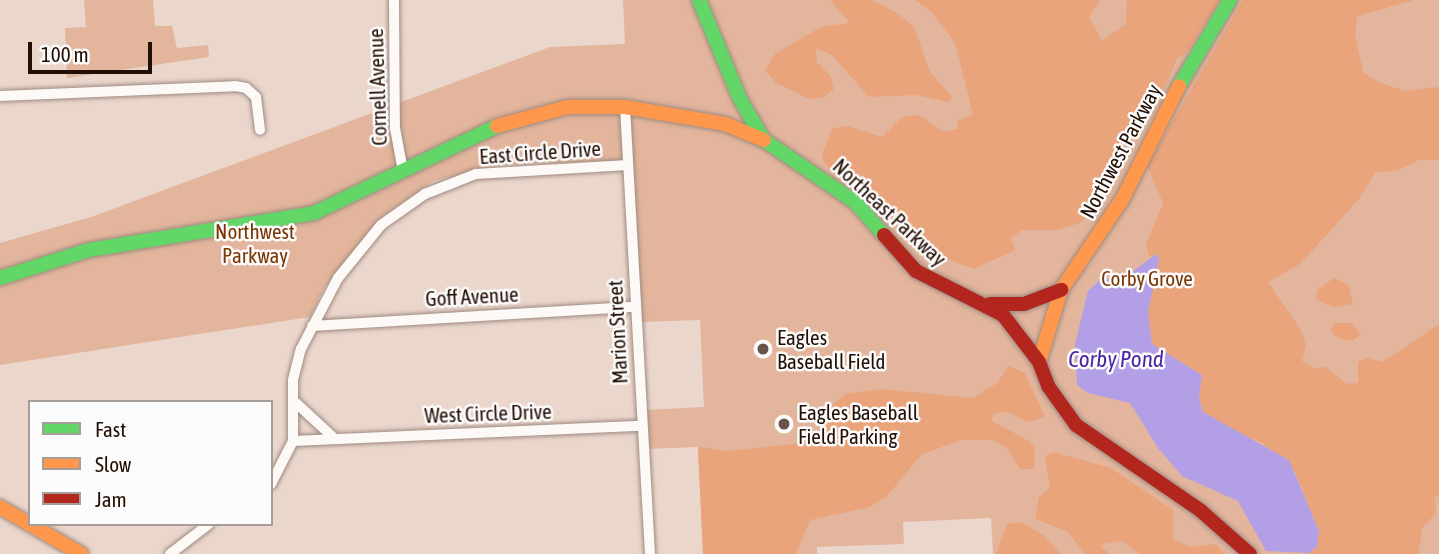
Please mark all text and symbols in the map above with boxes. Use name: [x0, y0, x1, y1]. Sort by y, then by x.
scale bar: [32, 28, 156, 72]
street label: Cornell Avenue: [362, 28, 392, 146]
text: 100 m: [41, 42, 89, 66]
street label: Northwest Parkway: [1074, 80, 1166, 222]
street label: East Circle Drive: [478, 135, 602, 169]
street label: Northeast Parkway: [828, 153, 952, 271]
park label: Northwest Parkway: [215, 218, 295, 268]
park label: Corby Grove: [1101, 265, 1193, 291]
street label: Marion Street: [602, 279, 632, 385]
street label: Goff Avenue: [425, 281, 519, 311]
place label: Eagles Baseball Field: [777, 324, 886, 374]
marker: Eagles Baseball Field: [755, 341, 771, 357]
water label: Corby Pond: [1068, 345, 1164, 373]
street label: West Circle Drive: [424, 398, 552, 428]
place label: Eagles Baseball Field Parking: [798, 399, 918, 449]
legend: [28, 400, 273, 526]
marker: Eagles Baseball Field Parking: [776, 416, 792, 432]
text: Fast: [95, 417, 126, 441]
text: Slow: [95, 452, 131, 476]
text: Jam: [95, 487, 127, 511]

